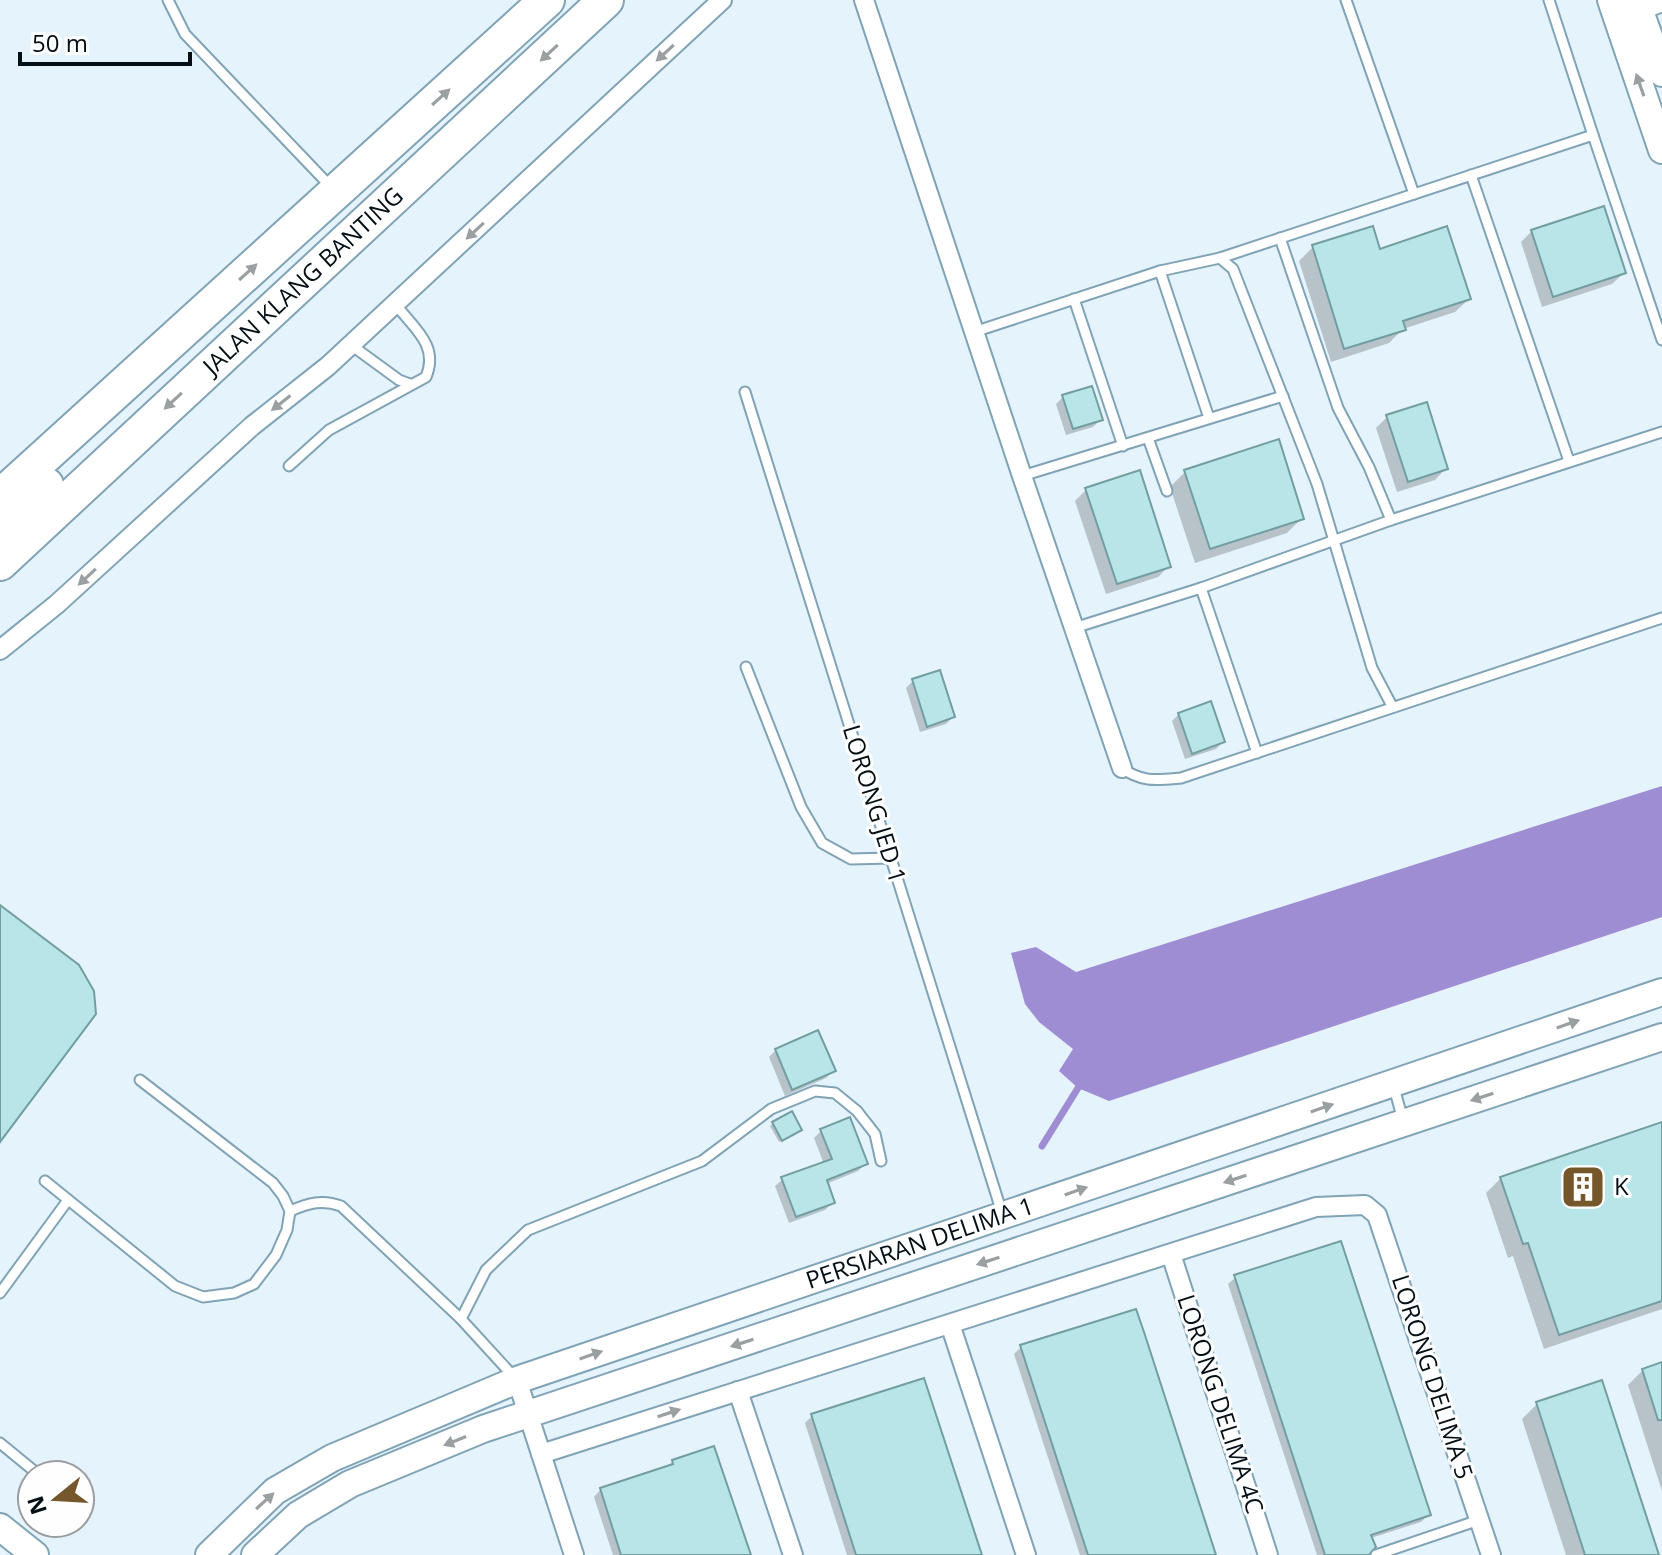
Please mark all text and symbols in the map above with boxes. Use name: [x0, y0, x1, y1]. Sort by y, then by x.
scale bar: [20, 16, 190, 66]
text: 50 m: [32, 26, 88, 59]
one-way arrow: [540, 44, 559, 62]
one-way arrow: [656, 44, 675, 62]
one-way arrow: [1633, 72, 1645, 96]
one-way arrow: [430, 89, 450, 106]
street label: JALAN KLANG BANTING: [194, 179, 410, 383]
one-way arrow: [466, 222, 485, 240]
one-way arrow: [238, 263, 257, 281]
one-way arrow: [164, 392, 183, 410]
one-way arrow: [271, 395, 291, 411]
one-way arrow: [78, 567, 97, 585]
street label: LORONG JED 1: [836, 721, 915, 887]
one-way arrow: [1557, 1018, 1581, 1030]
one-way arrow: [1469, 1092, 1493, 1104]
one-way arrow: [1310, 1101, 1334, 1113]
building icon: K: [1559, 1163, 1607, 1211]
place label: K: [1614, 1169, 1629, 1202]
one-way arrow: [1223, 1174, 1247, 1186]
one-way arrow: [1064, 1185, 1088, 1197]
street label: PERSIARAN DELIMA 1: [801, 1188, 1038, 1296]
one-way arrow: [976, 1256, 1000, 1268]
street label: LORONG DELIMA 5: [1385, 1270, 1482, 1483]
street label: LORONG DELIMA 4C: [1170, 1290, 1272, 1517]
one-way arrow: [729, 1338, 753, 1350]
one-way arrow: [579, 1349, 603, 1361]
one-way arrow: [657, 1407, 681, 1419]
one-way arrow: [443, 1435, 467, 1448]
north arrow: [16, 1459, 96, 1539]
text: N: [19, 1492, 53, 1519]
one-way arrow: [255, 1492, 274, 1510]

